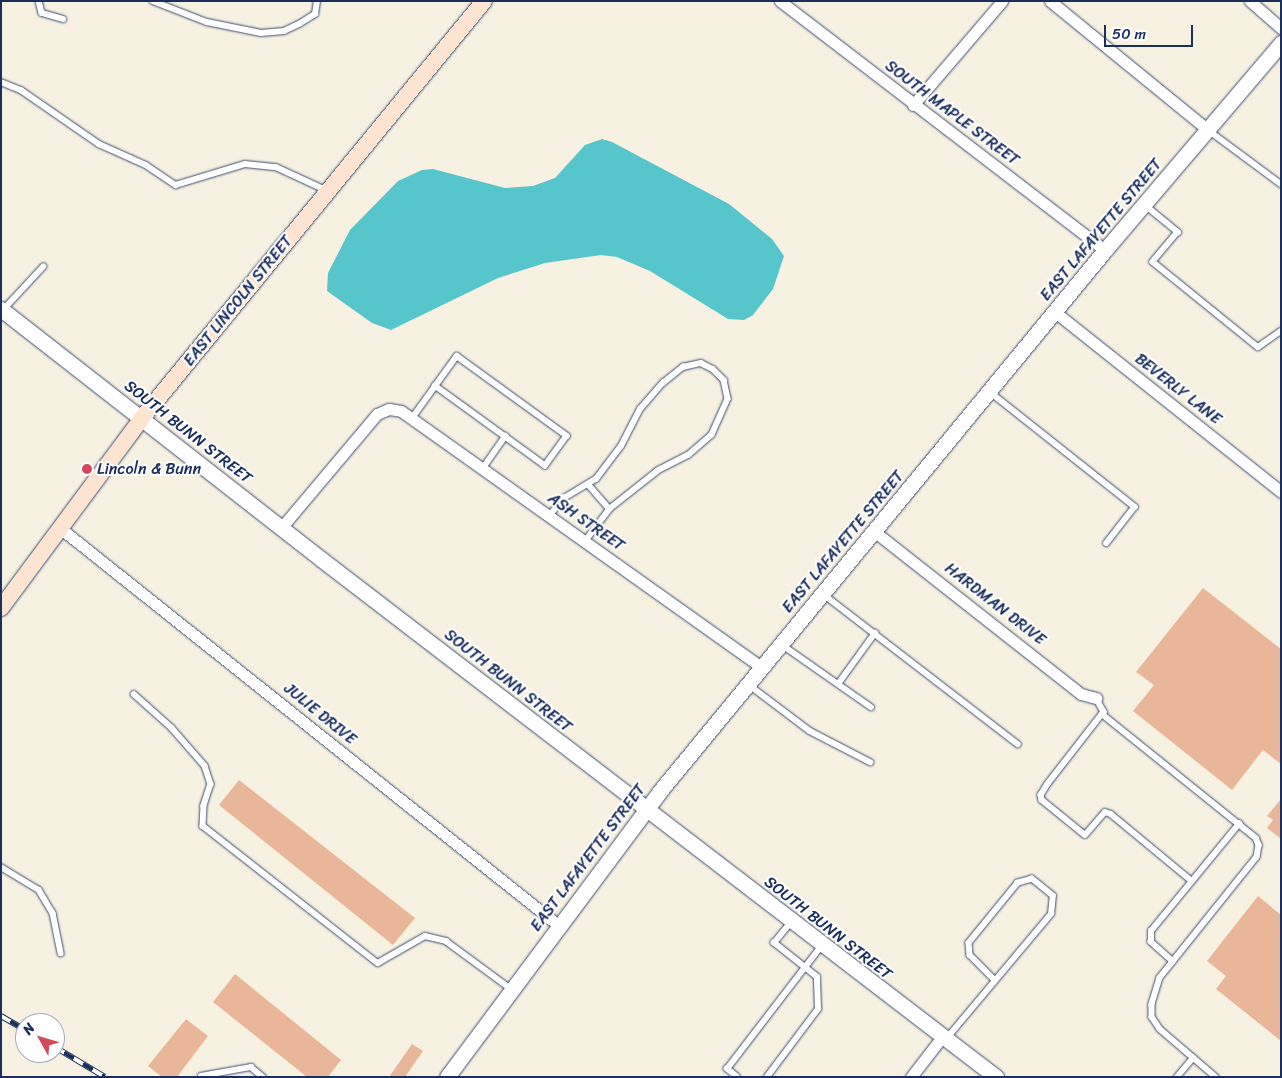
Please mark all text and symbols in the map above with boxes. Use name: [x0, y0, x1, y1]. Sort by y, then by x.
scale bar: [1107, 15, 1196, 47]
text: 50 m: [1112, 21, 1146, 47]
street label: SOUTH MAPLE STREET: [881, 56, 1023, 170]
street label: EAST LAFAYETTE STREET: [1035, 154, 1167, 306]
street label: EAST LINCOLN STREET: [179, 231, 297, 371]
street label: BEVERLY LANE: [1131, 349, 1225, 429]
street label: SOUTH BUNN STREET: [120, 376, 256, 488]
place label: Lincoln & Bunn: [97, 459, 201, 479]
marker: Lincoln & Bunn: [81, 463, 93, 475]
street label: EAST LAFAYETTE STREET: [777, 466, 909, 618]
street label: ASH STREET: [543, 488, 629, 556]
street label: HARDMAN DRIVE: [940, 558, 1050, 650]
street label: SOUTH BUNN STREET: [440, 625, 576, 737]
street label: JULIE DRIVE: [280, 679, 360, 749]
street label: EAST LAFAYETTE STREET: [526, 780, 650, 936]
street label: SOUTH BUNN STREET: [760, 872, 896, 984]
north arrow: [15, 1013, 65, 1063]
text: N: [16, 1017, 41, 1041]

